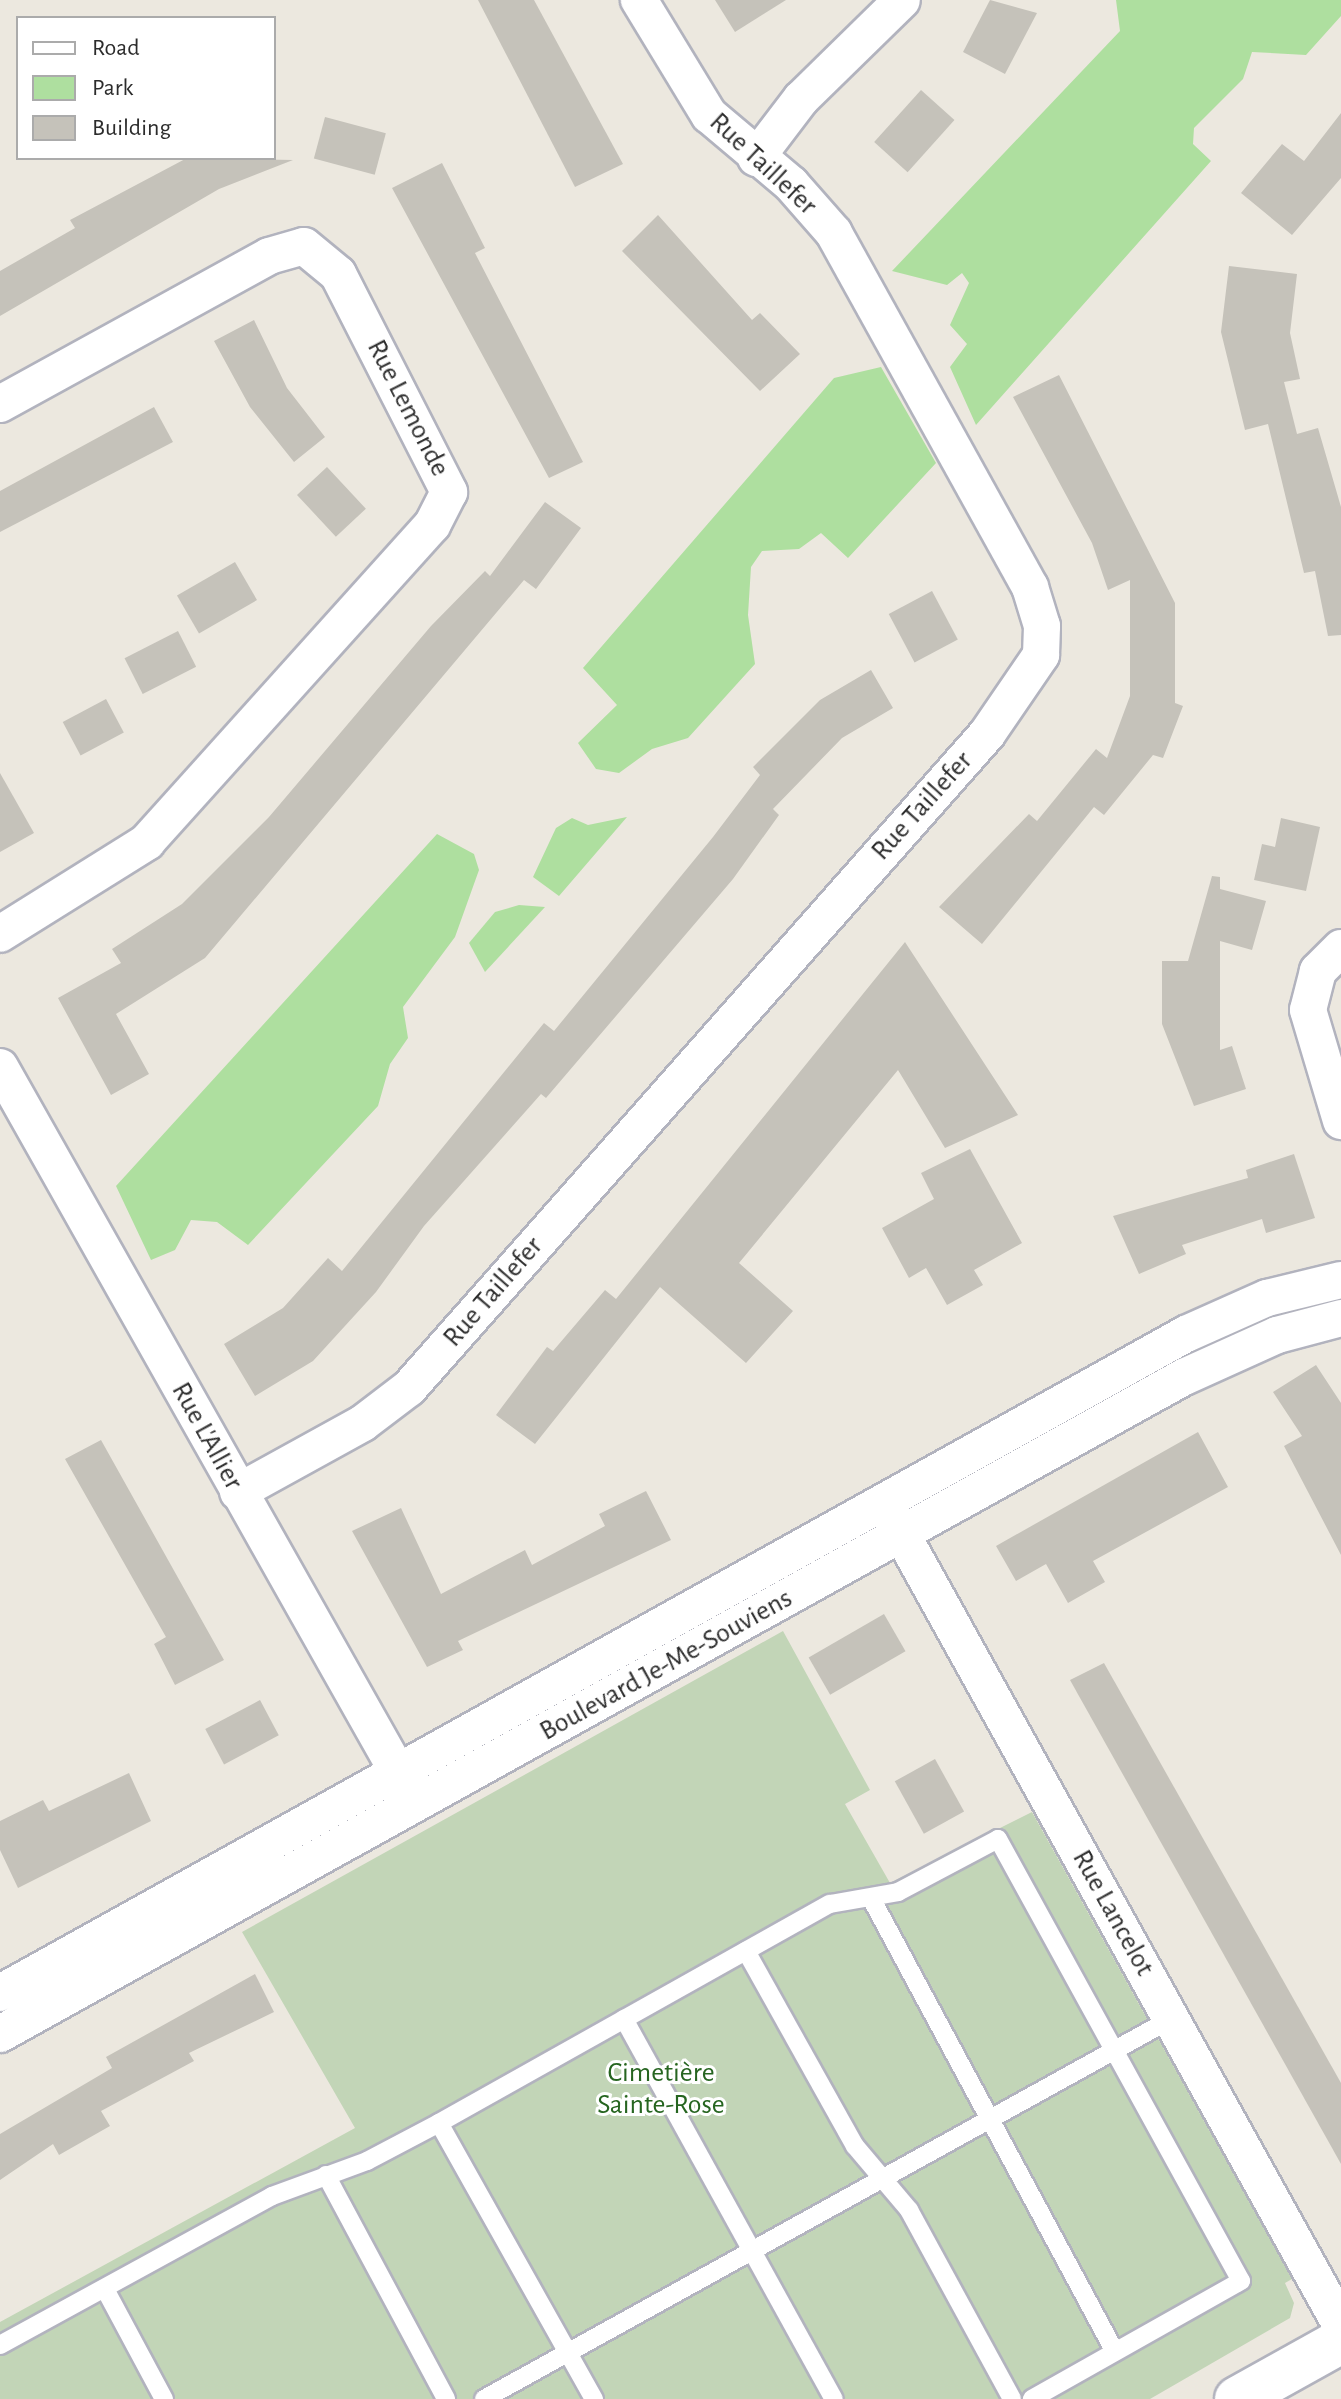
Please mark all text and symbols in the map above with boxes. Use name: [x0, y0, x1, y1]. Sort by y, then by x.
legend: [16, 16, 276, 160]
text: Road: [92, 36, 140, 60]
text: Park: [92, 76, 133, 100]
street label: Rue Taillefer: [702, 106, 824, 222]
text: Building: [92, 116, 171, 140]
street label: Rue Lemonde: [359, 334, 457, 482]
street label: Rue Taillefer: [864, 745, 980, 867]
street label: Rue Taillefer: [436, 1230, 550, 1354]
street label: Rue L'Allier: [164, 1377, 250, 1495]
street label: Boulevard Je-Me-Souviens: [534, 1582, 798, 1748]
street label: Rue Lancelot: [1065, 1844, 1161, 1982]
park label: Cimetière Sainte-Rose: [597, 2056, 725, 2122]

